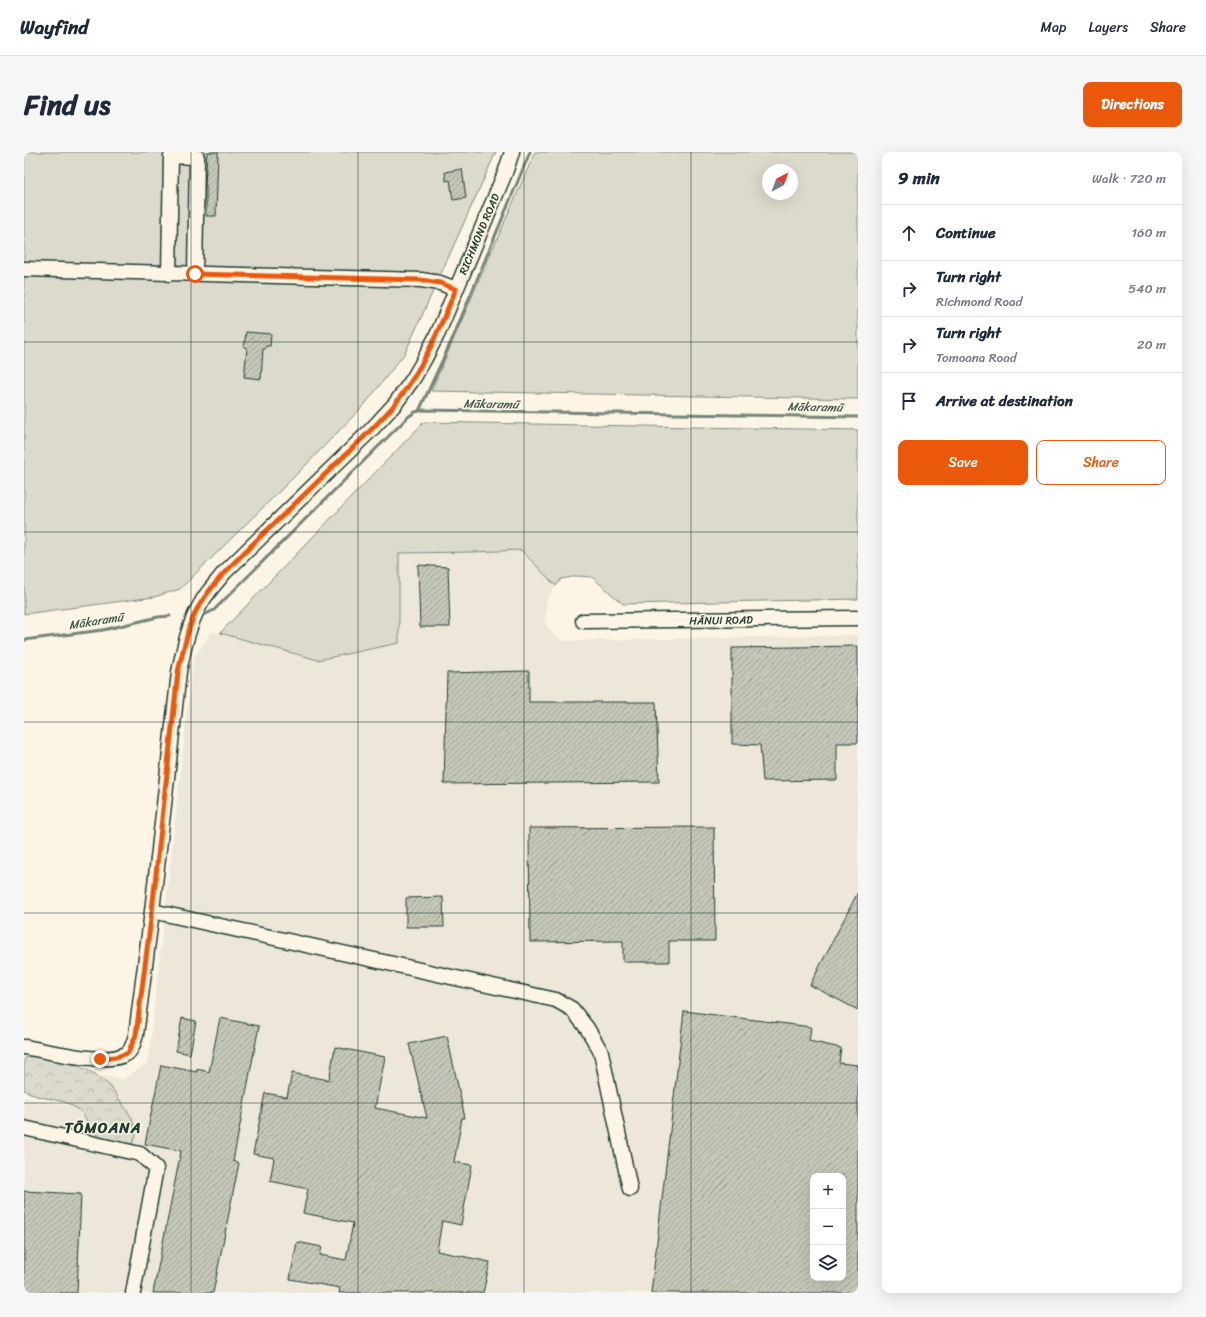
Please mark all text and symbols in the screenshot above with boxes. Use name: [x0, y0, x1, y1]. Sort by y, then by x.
text: Wayfind: [20, 11, 88, 44]
text: Map: [1041, 15, 1066, 40]
text: Layers: [1088, 15, 1128, 40]
text: Share: [1150, 15, 1186, 40]
text: Find us: [24, 80, 111, 129]
button: Directions: [1083, 82, 1182, 127]
text: 9 min: [898, 163, 940, 193]
north arrow: [762, 164, 798, 200]
text: Walk · 720 m: [1092, 167, 1166, 190]
street label: RICHMOND ROAD: [454, 190, 505, 278]
text: Continue: [936, 220, 996, 246]
text: 160 m: [1131, 221, 1166, 244]
icon: ahead: [898, 222, 920, 244]
text: Turn right: [936, 264, 1001, 290]
route start: [186, 265, 204, 283]
text: 540 m: [1128, 277, 1166, 300]
icon: right: [898, 278, 920, 300]
text: Richmond Road: [936, 290, 1022, 313]
text: Turn right: [936, 320, 1001, 346]
text: 20 m: [1137, 333, 1166, 356]
icon: right: [898, 334, 920, 356]
text: Tomoana Road: [936, 346, 1017, 369]
text: Arrive at destination: [936, 388, 1073, 414]
icon: arrive: [898, 390, 920, 412]
water label: Mākaramū: [463, 393, 521, 416]
water label: Mākaramū: [787, 396, 845, 419]
button: Save: [898, 440, 1028, 485]
button: Share: [1036, 440, 1166, 485]
water label: Mākaramū: [67, 605, 127, 636]
street label: HĀNUI ROAD: [689, 610, 753, 631]
route end: [91, 1050, 109, 1068]
district label: TŌMOANA: [64, 1115, 142, 1141]
map controls: [810, 1173, 846, 1281]
button: +: [810, 1173, 846, 1209]
button: −: [810, 1209, 846, 1245]
button: layers: [810, 1245, 846, 1281]

